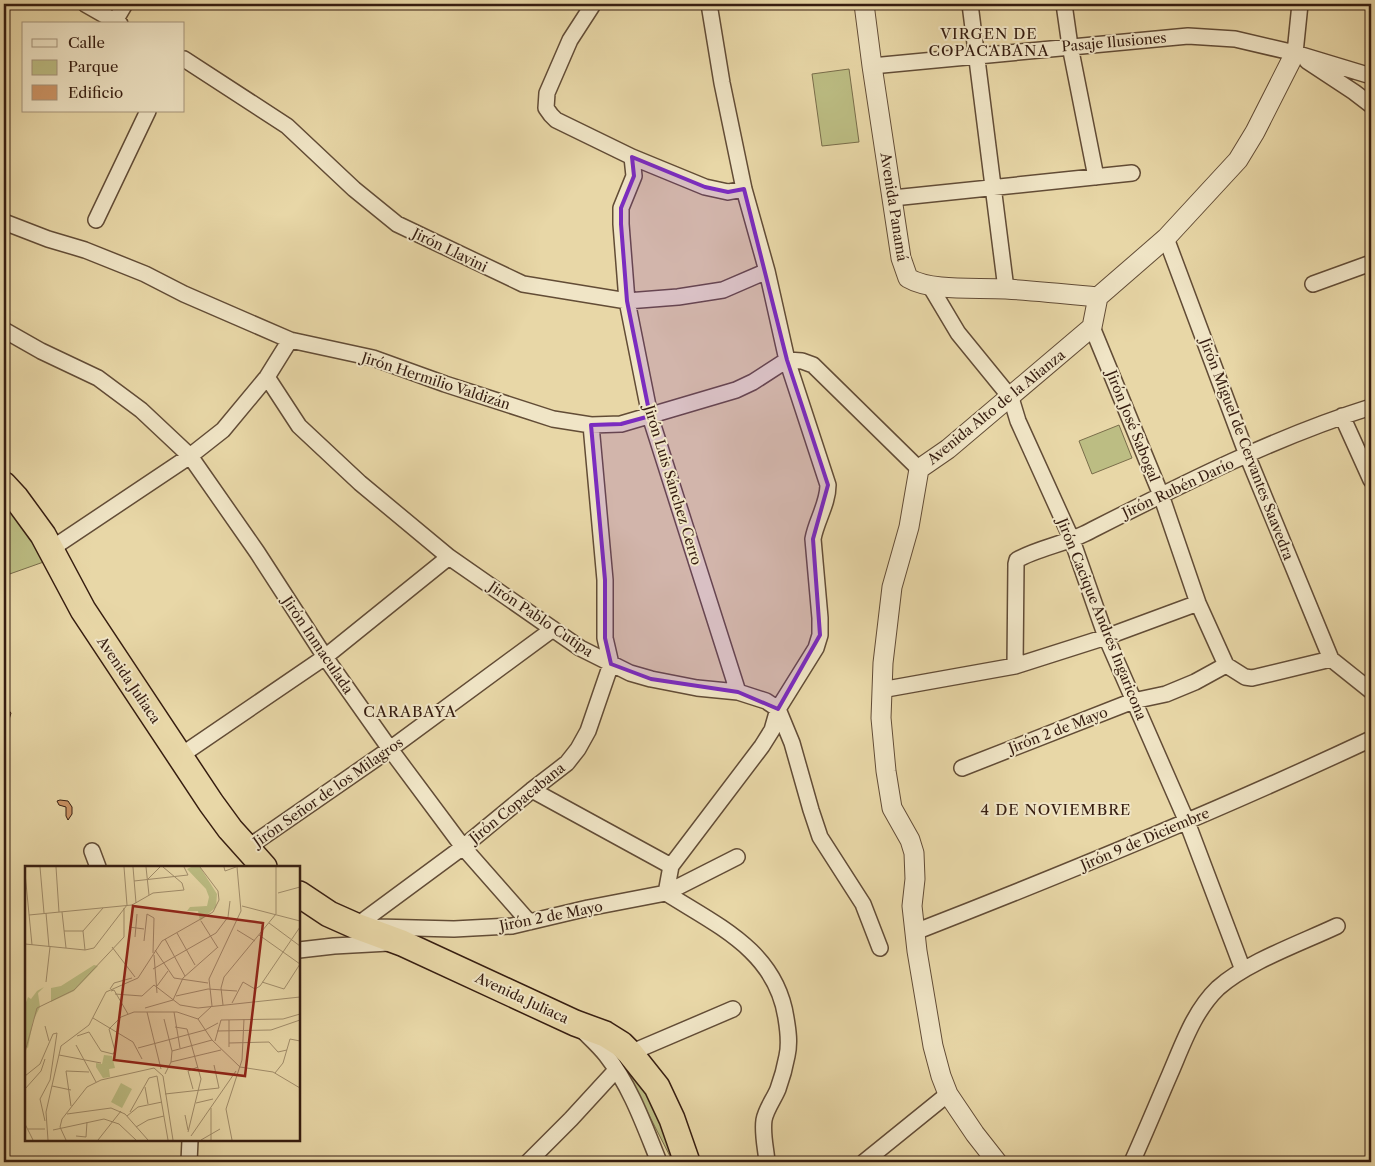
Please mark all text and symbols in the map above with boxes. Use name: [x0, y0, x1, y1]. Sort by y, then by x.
legend: [22, 22, 185, 112]
district label: VIRGEN DE COPACABANA: [929, 24, 1050, 60]
street label: Pasaje Ilusiones: [1061, 28, 1167, 56]
text: Calle: [68, 33, 105, 52]
text: Parque: [68, 57, 118, 76]
text: Edificio: [68, 83, 123, 102]
street label: Avenida Panamá: [876, 150, 912, 263]
street label: Jirón Llavini: [408, 223, 490, 276]
street label: Jirón Miguel de Cervantes Saavedra: [1196, 334, 1298, 563]
street label: Avenida Alto de la Alianza: [923, 345, 1069, 469]
street label: Jirón Hermilio Valdizán: [357, 348, 513, 414]
street label: Jirón José Sabogal: [1102, 366, 1164, 484]
street label: Jirón Luis Sánchez Cerro: [640, 401, 706, 567]
street label: Jirón Rubén Darío: [1117, 454, 1237, 523]
street label: Jirón Cacique Andrés Ingaricona: [1052, 514, 1151, 723]
street label: Jirón Pablo Cutipa: [484, 576, 597, 661]
street label: Jirón Inmaculada: [278, 591, 358, 698]
street label: Avenida Juliaca: [93, 632, 165, 727]
district label: CARABAYA: [363, 702, 457, 721]
street label: Jirón 2 de Mayo: [1004, 703, 1110, 758]
street label: Jirón Señor de los Milagros: [248, 733, 407, 852]
street label: Jirón Copacabana: [464, 758, 569, 848]
district label: 4 DE NOVIEMBRE: [981, 800, 1131, 819]
street label: Jirón 9 de Diciembre: [1076, 804, 1212, 875]
inset map: [25, 866, 300, 1141]
street label: Jirón 2 de Mayo: [496, 897, 604, 935]
street label: Avenida Juliaca: [472, 968, 572, 1028]

